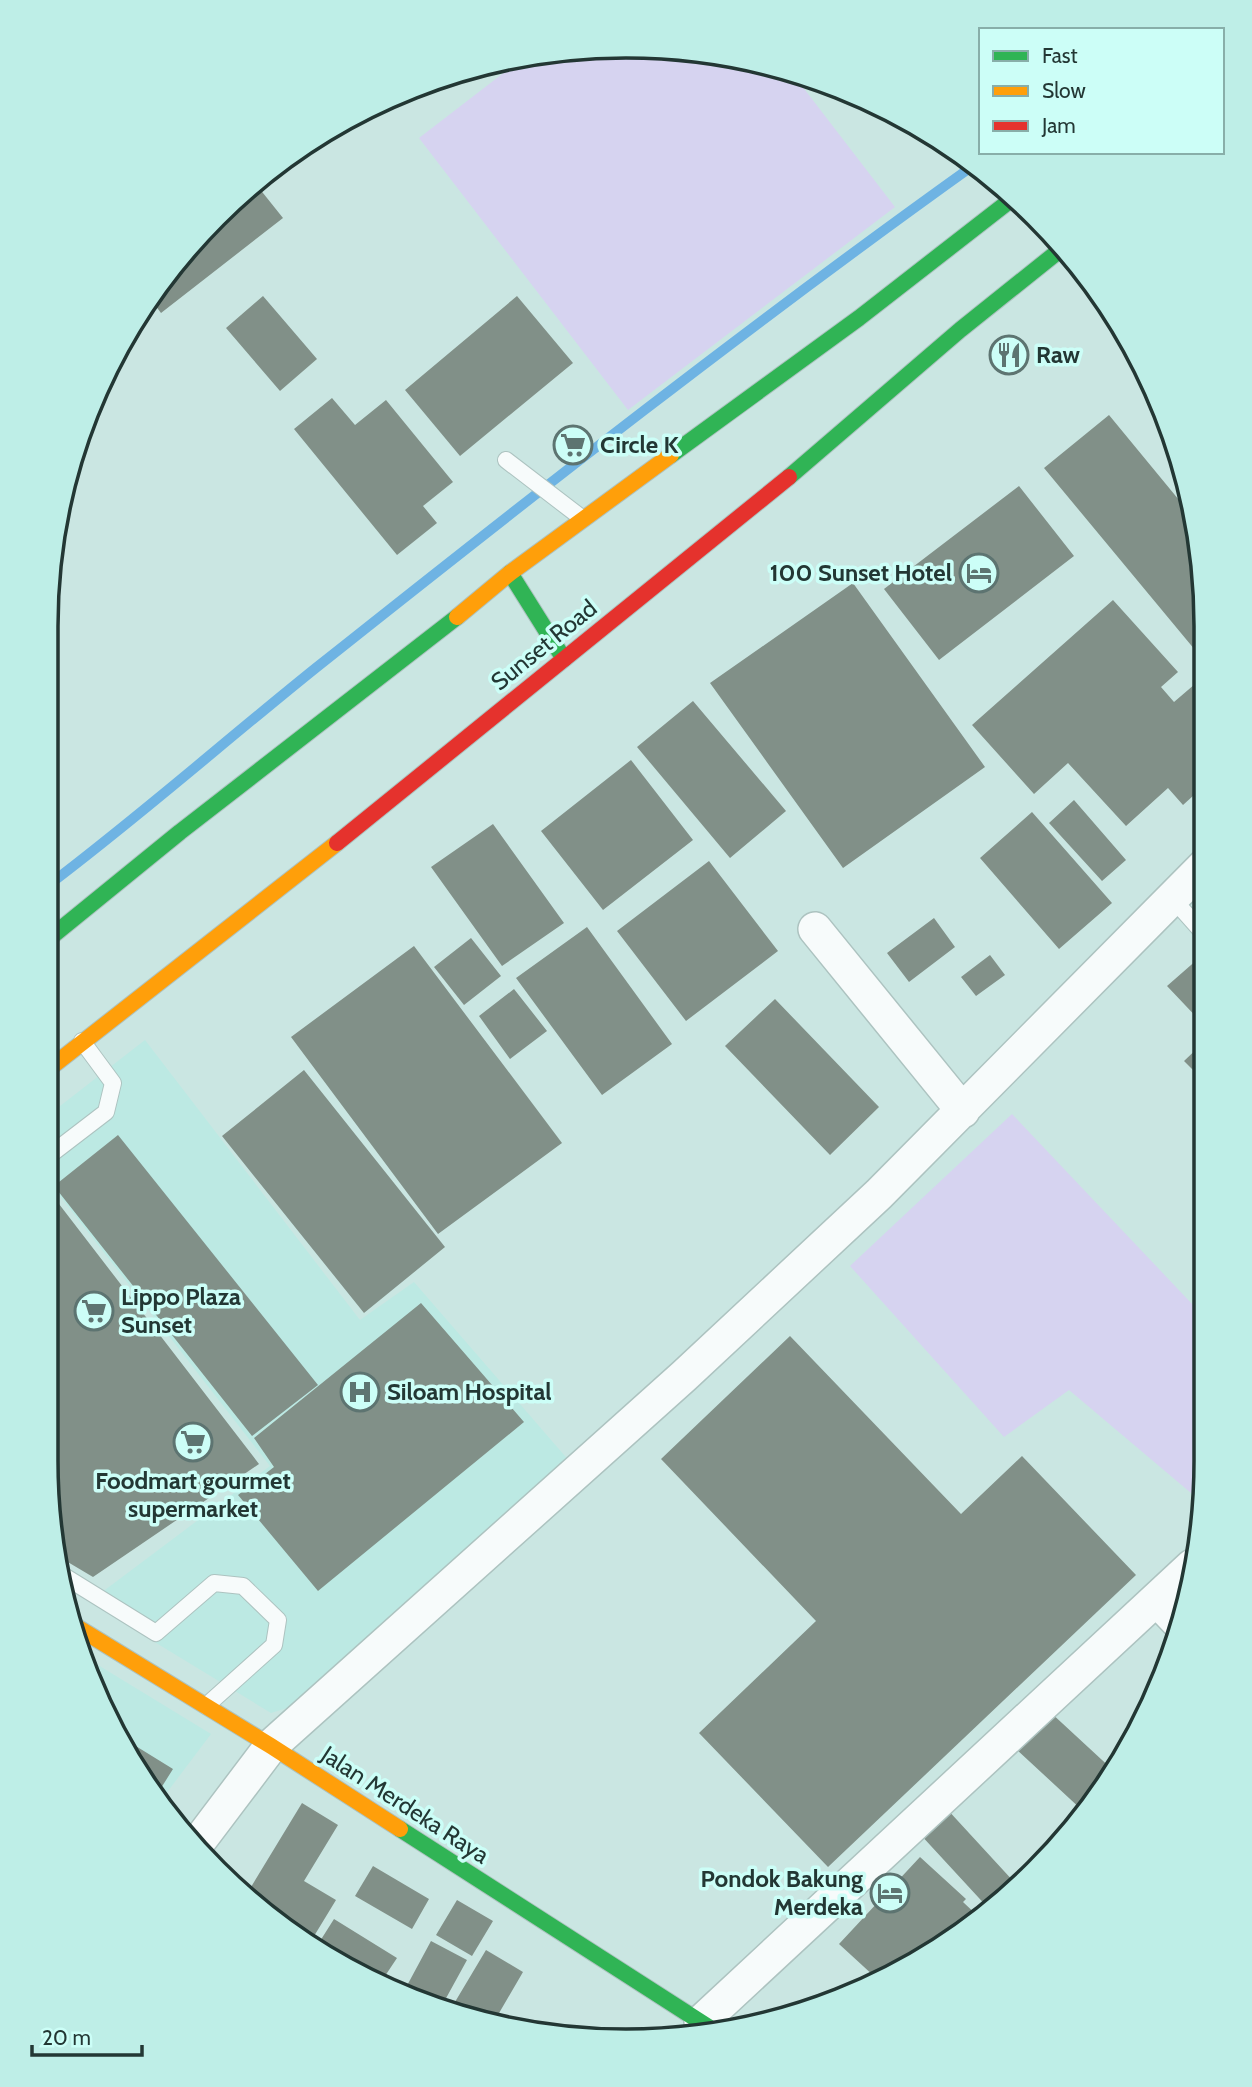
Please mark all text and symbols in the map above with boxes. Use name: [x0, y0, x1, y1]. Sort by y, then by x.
legend: [979, 28, 1224, 154]
text: Fast: [1042, 43, 1078, 68]
text: Slow: [1042, 78, 1086, 103]
text: Jam: [1041, 113, 1076, 138]
restaurant icon: Raw: [988, 334, 1030, 376]
place label: Raw: [1036, 340, 1081, 369]
supermarket icon: Circle K: [552, 424, 594, 466]
place label: Circle K: [600, 430, 679, 459]
hotel icon: 100 Sunset Hotel: [958, 552, 1000, 594]
place label: 100 Sunset Hotel: [770, 558, 952, 587]
street label: Sunset Road: [485, 593, 602, 696]
place label: Lippo Plaza Sunset: [121, 1282, 241, 1339]
supermarket icon: Lippo Plaza Sunset: [73, 1290, 115, 1332]
hospital icon: Siloam Hospital: [339, 1371, 381, 1413]
place label: Siloam Hospital: [387, 1377, 552, 1406]
supermarket icon: Foodmart gourmet supermarket: [172, 1421, 214, 1463]
place label: Foodmart gourmet supermarket: [95, 1466, 291, 1523]
street label: Jalan Merdeka Raya: [315, 1739, 495, 1870]
place label: Pondok Bakung Merdeka: [700, 1864, 863, 1921]
hotel icon: Pondok Bakung Merdeka: [869, 1872, 911, 1914]
scale bar: [32, 2014, 142, 2058]
text: 20 m: [42, 2025, 91, 2050]

